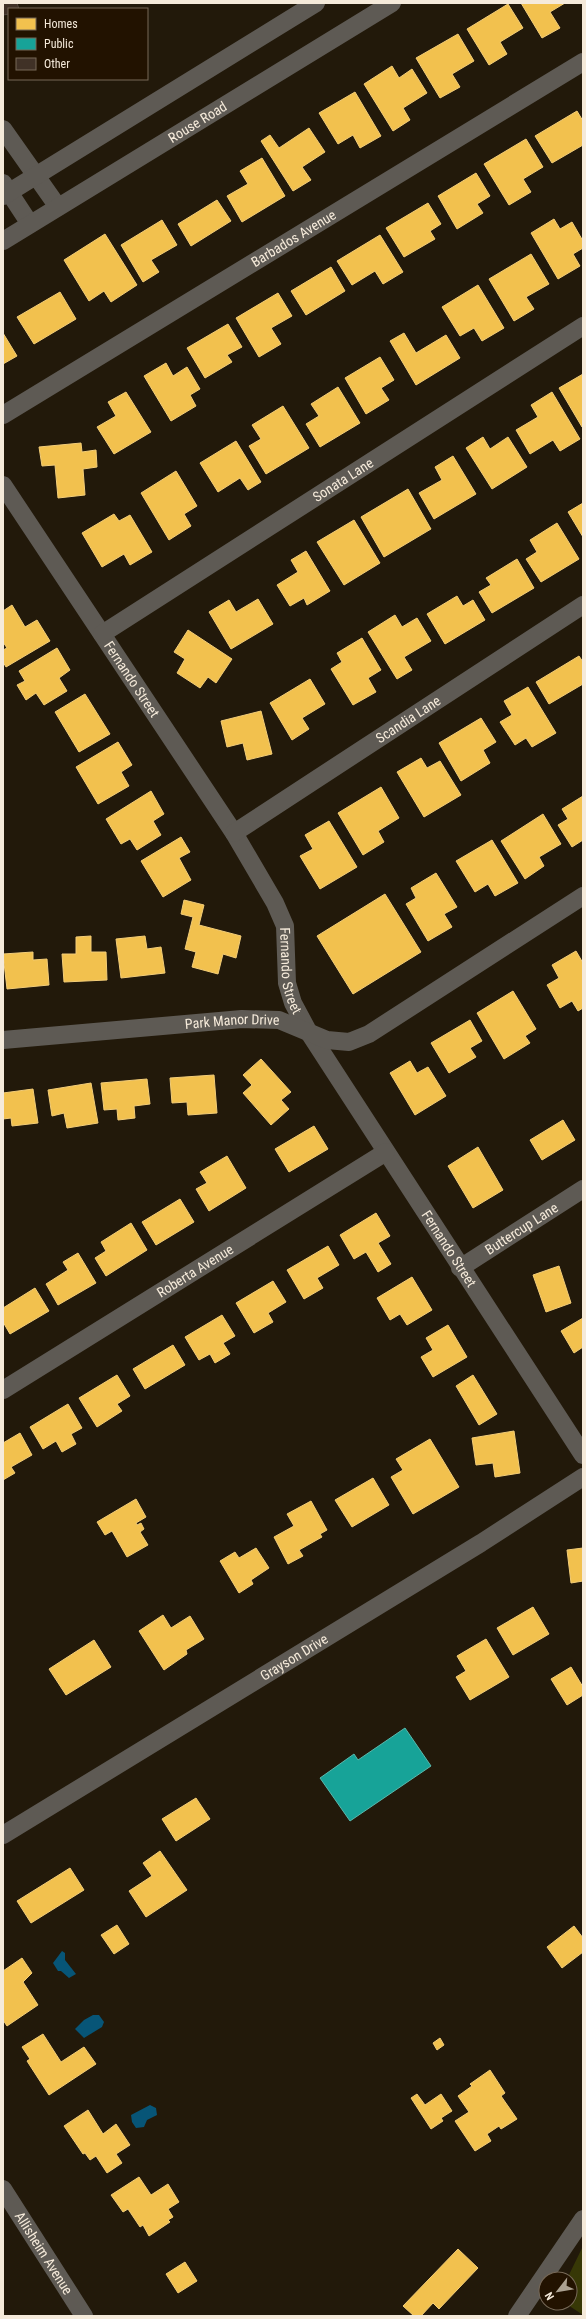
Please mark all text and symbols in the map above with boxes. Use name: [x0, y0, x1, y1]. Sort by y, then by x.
legend: [8, 8, 148, 80]
text: Homes: [44, 17, 78, 31]
text: Public: [44, 37, 74, 51]
text: Other: [44, 57, 70, 71]
street label: Rouse Road: [165, 98, 230, 146]
street label: Barbados Avenue: [248, 206, 339, 270]
street label: Sonata Lane: [310, 454, 376, 505]
street label: Fernando Street: [101, 638, 163, 720]
street label: Scandia Lane: [373, 692, 444, 746]
street label: Fernando Street: [277, 927, 305, 1017]
street label: Park Manor Drive: [184, 1011, 280, 1032]
street label: Buttercup Lane: [482, 1199, 561, 1258]
street label: Fernando Street: [419, 1207, 480, 1290]
street label: Roberta Avenue: [154, 1241, 236, 1300]
street label: Grayson Drive: [257, 1630, 331, 1684]
street label: Allisheim Avenue: [12, 2209, 76, 2298]
north arrow: [538, 2271, 578, 2311]
text: N: [542, 2289, 557, 2302]

